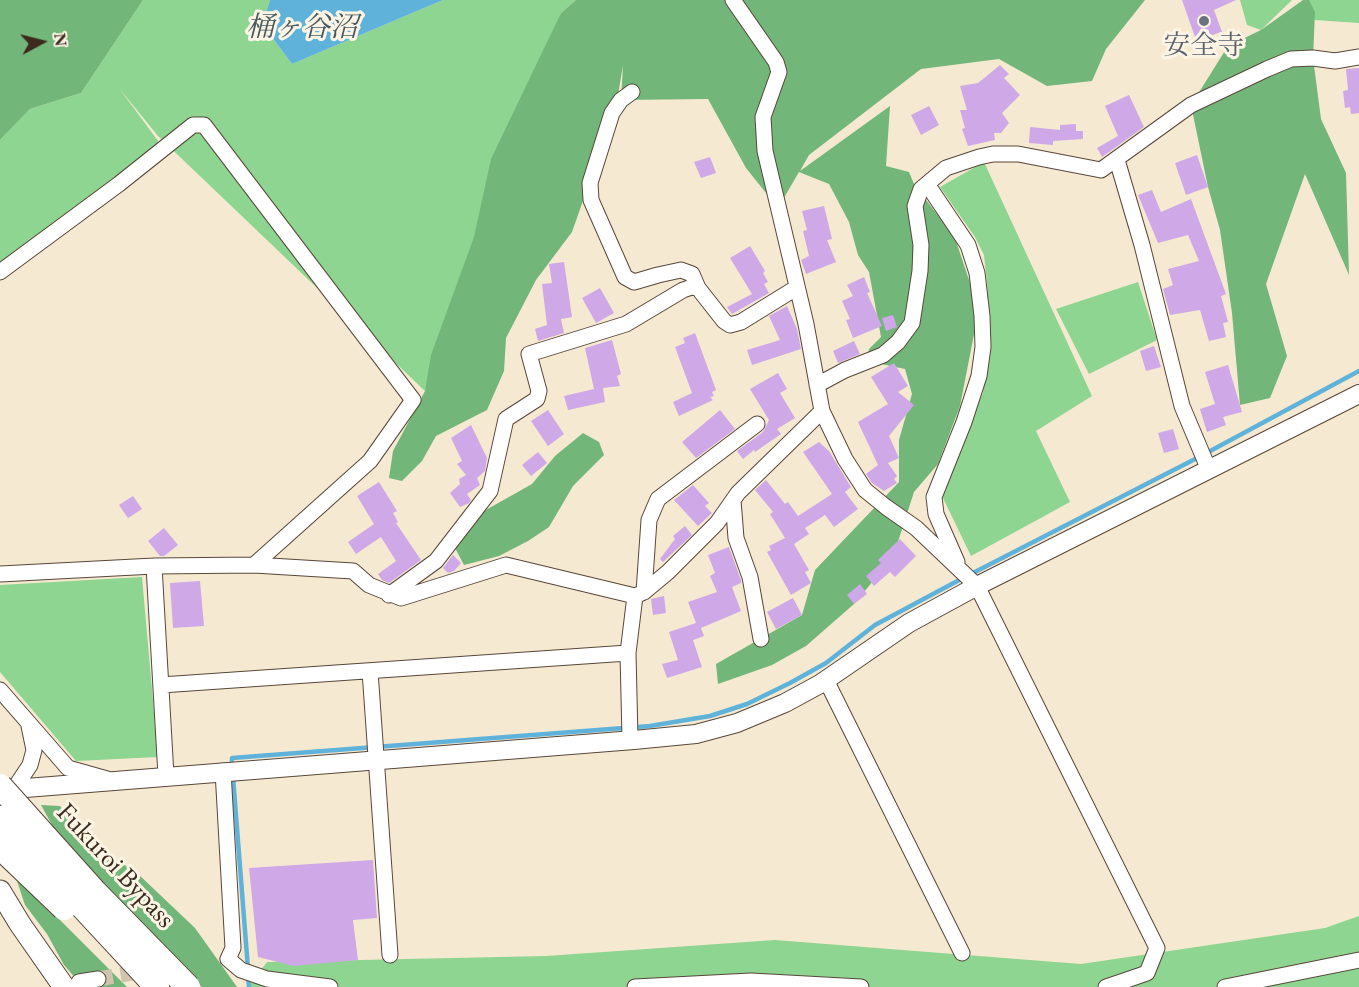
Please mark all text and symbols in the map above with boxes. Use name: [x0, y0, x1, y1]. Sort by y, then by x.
water label: 桶ヶ谷沼: [246, 11, 358, 45]
north arrow: [12, 12, 72, 72]
marker: 安全寺: [1197, 14, 1211, 28]
place label: 安全寺: [1164, 31, 1244, 63]
text: N: [49, 32, 72, 47]
street label: Fukuroi Bypass: [49, 797, 181, 935]

